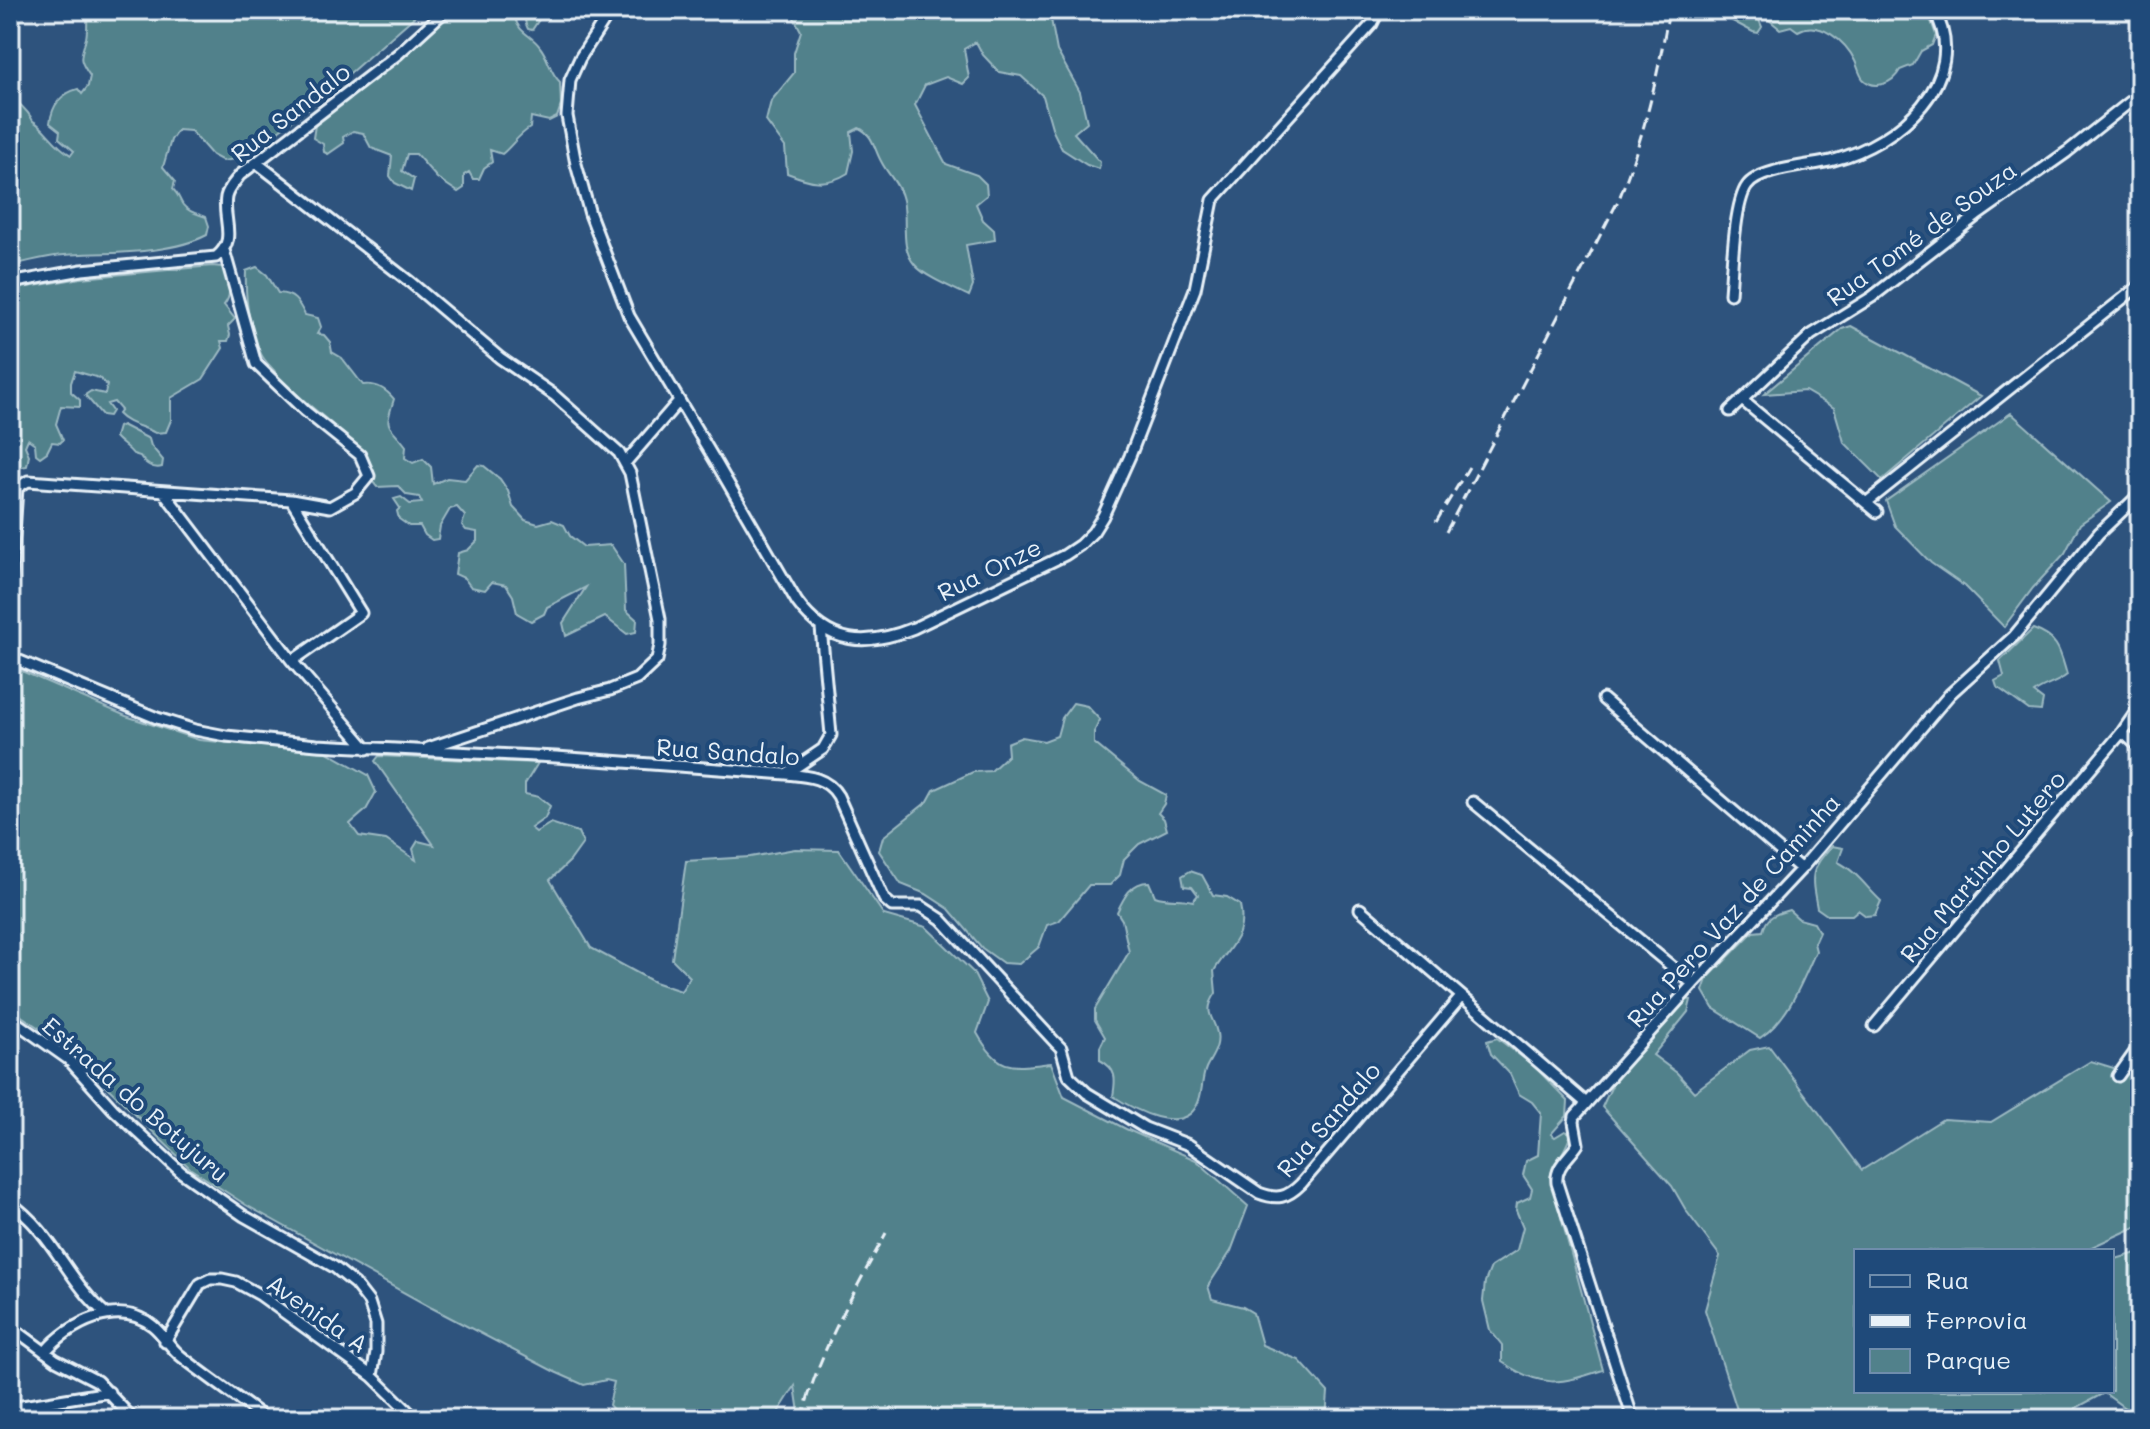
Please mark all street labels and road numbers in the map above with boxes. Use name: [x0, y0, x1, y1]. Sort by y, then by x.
street label: Rua Sandalo: [224, 56, 356, 168]
street label: Rua Tomé de Souza: [1820, 154, 2022, 312]
street label: Rua Onze: [932, 531, 1046, 607]
street label: Rua Sandalo: [655, 731, 801, 771]
street label: Rua Martinho Lutero: [1893, 764, 2071, 968]
street label: Rua Pero Vaz de Caminha: [1620, 787, 1846, 1033]
street label: Estrada do Botujuru: [36, 1010, 236, 1188]
street label: Rua Sandalo: [1269, 1055, 1387, 1183]
street label: Avenida A: [261, 1267, 375, 1359]

